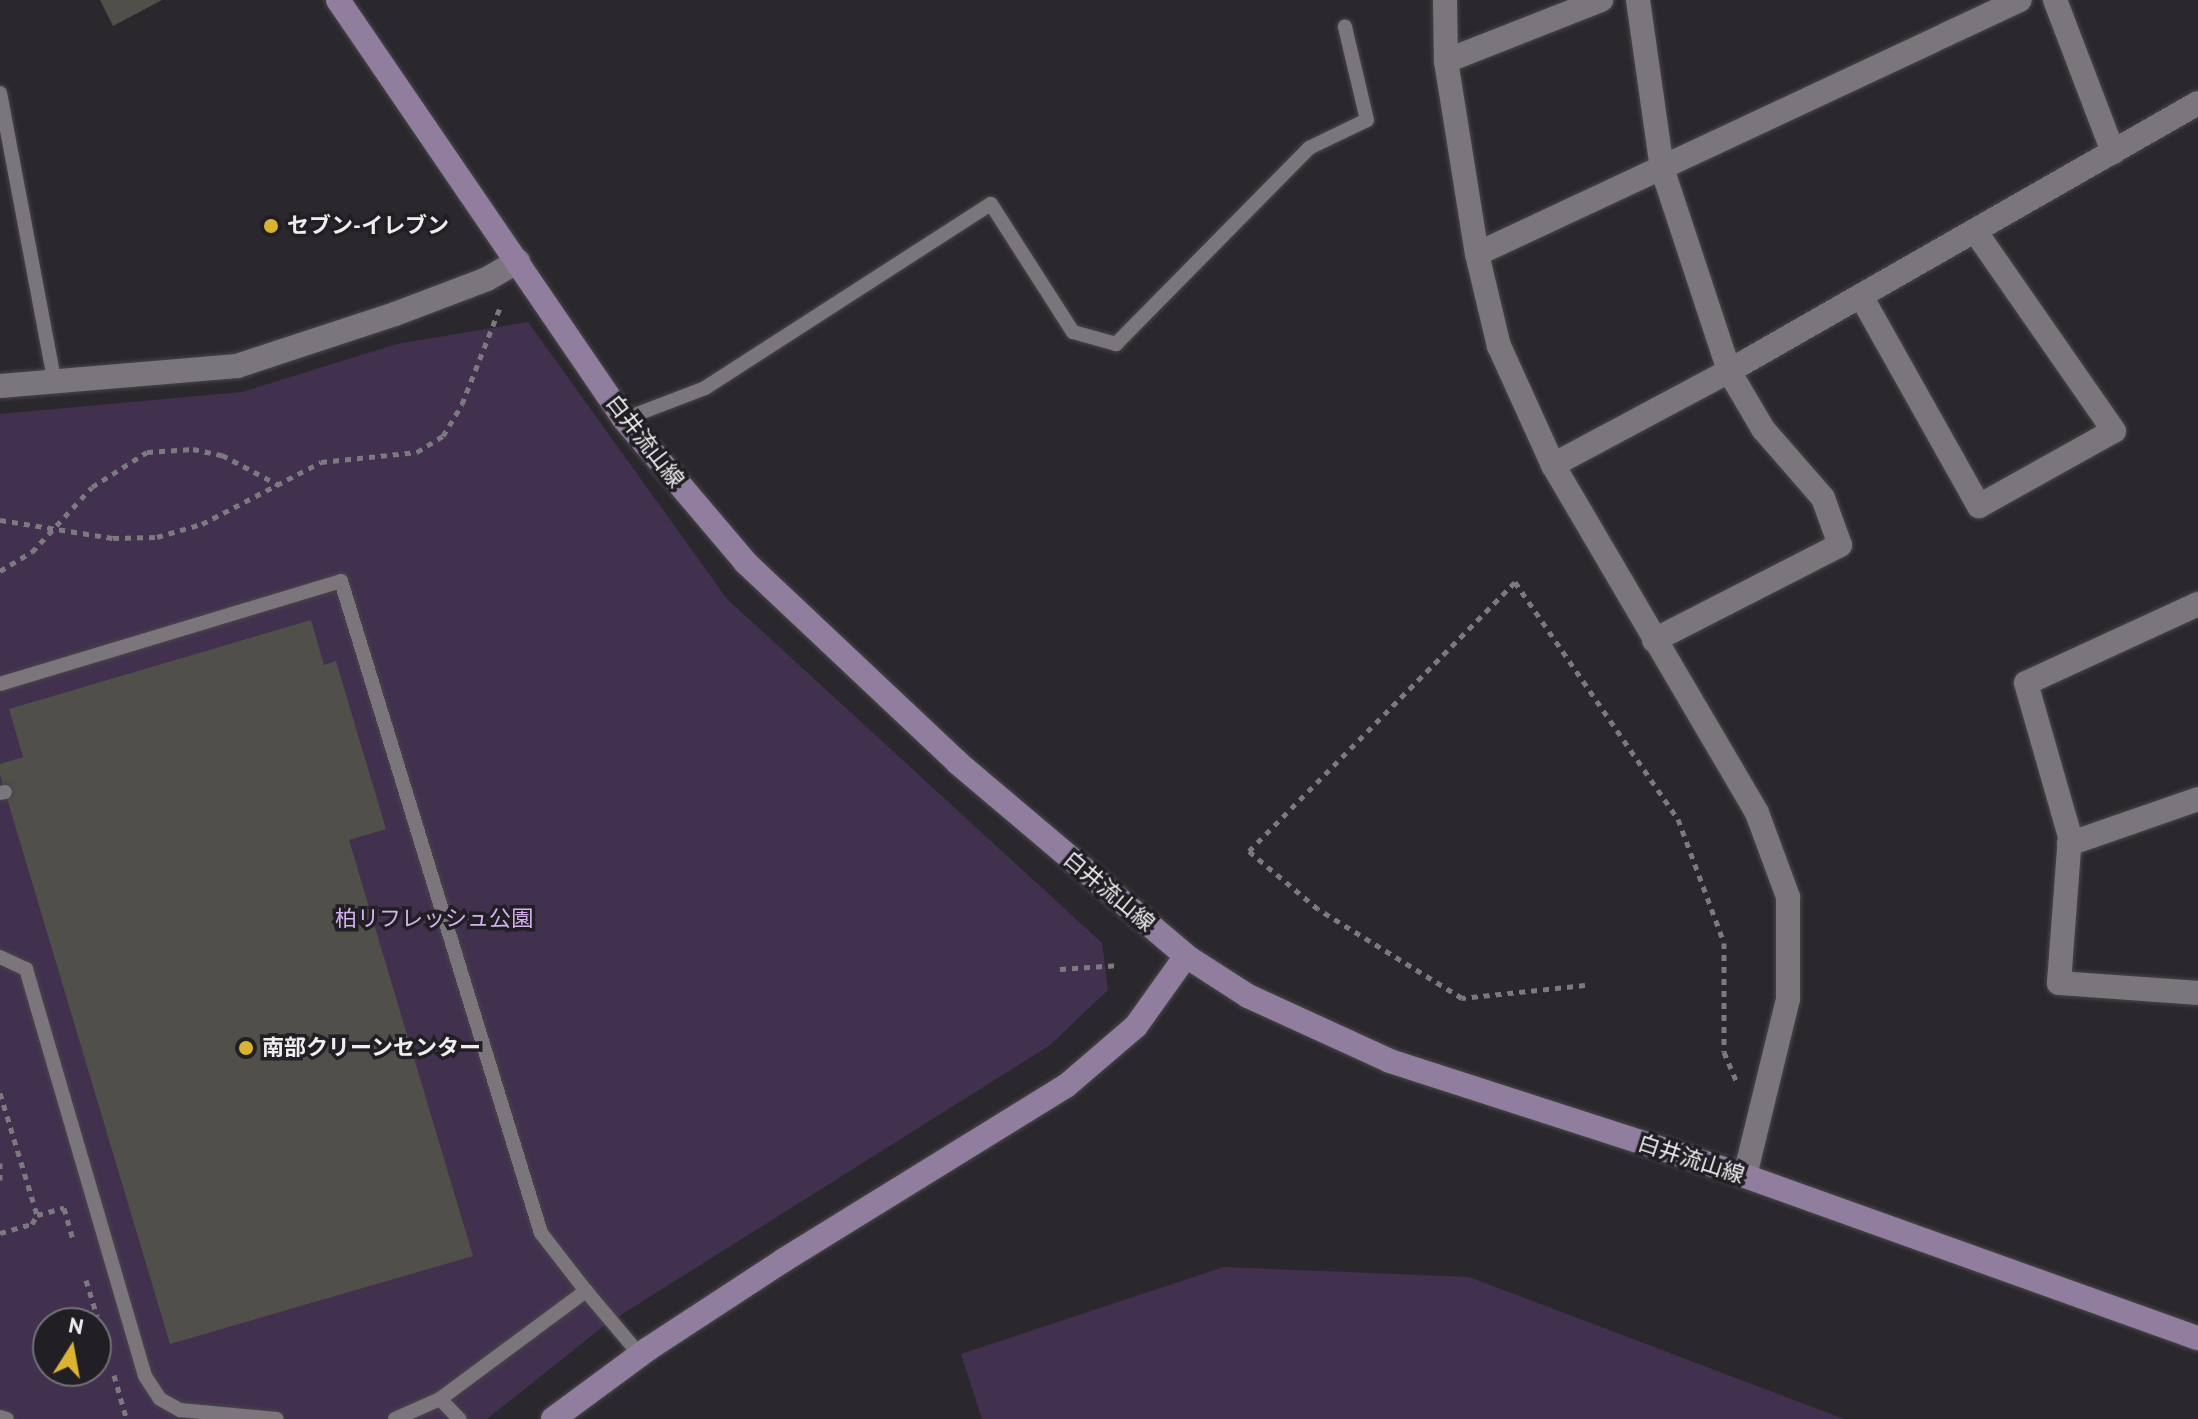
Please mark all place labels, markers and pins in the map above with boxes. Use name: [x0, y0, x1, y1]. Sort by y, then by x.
place label: セブン-イレブン: [287, 213, 449, 239]
marker: セブン-イレブン: [262, 217, 280, 235]
place label: 南部クリーンセンター: [262, 1035, 482, 1061]
marker: 南部クリーンセンター: [237, 1039, 255, 1057]

